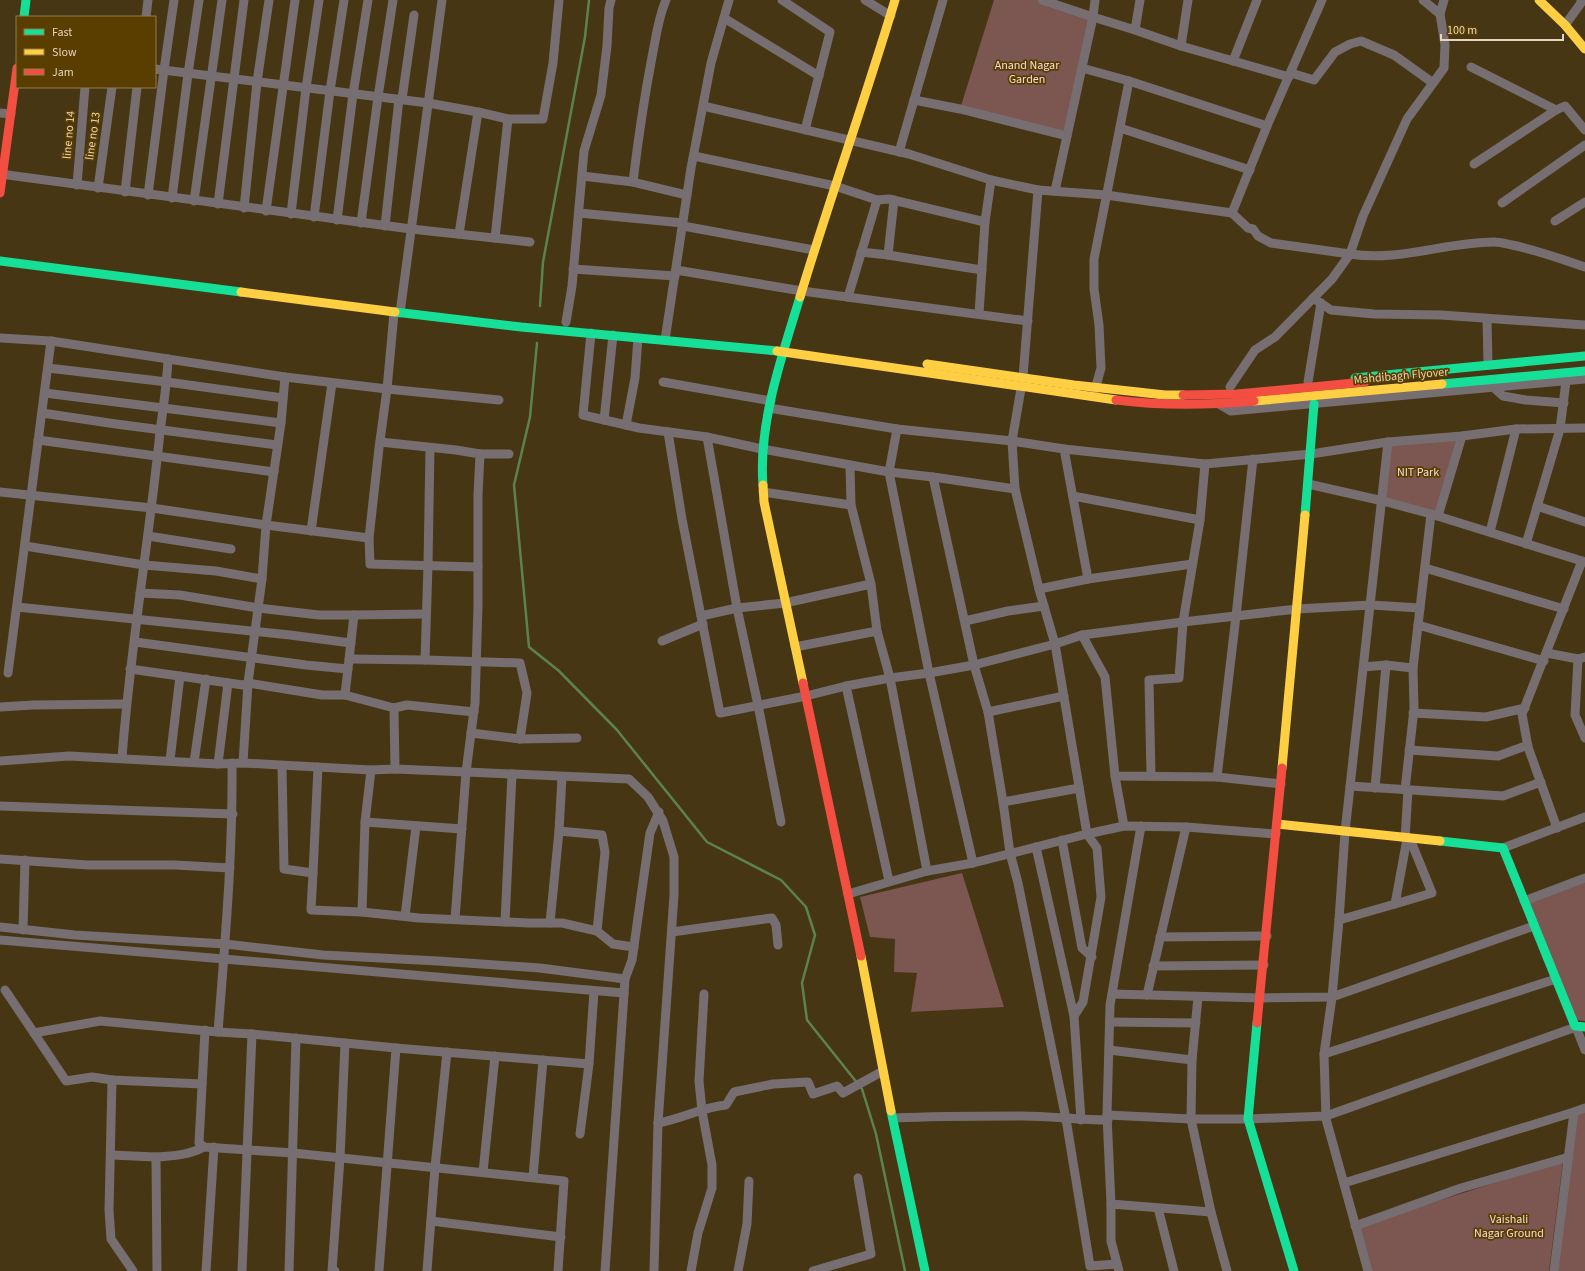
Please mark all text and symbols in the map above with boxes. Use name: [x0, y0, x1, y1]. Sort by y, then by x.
legend: [16, 16, 156, 88]
scale bar: [1441, 16, 1563, 42]
text: 100 m: [1447, 22, 1477, 39]
text: Fast: [52, 24, 72, 41]
text: Slow: [52, 44, 77, 61]
park label: Anand Nagar Garden: [995, 57, 1060, 88]
text: Jam: [52, 64, 74, 81]
street label: line no 14: [58, 110, 80, 160]
street label: line no 13: [81, 111, 105, 161]
street label: Mahdibagh Flyover: [1353, 363, 1450, 389]
park label: NIT Park: [1397, 464, 1439, 481]
park label: Vaishali Nagar Ground: [1474, 1211, 1544, 1242]

